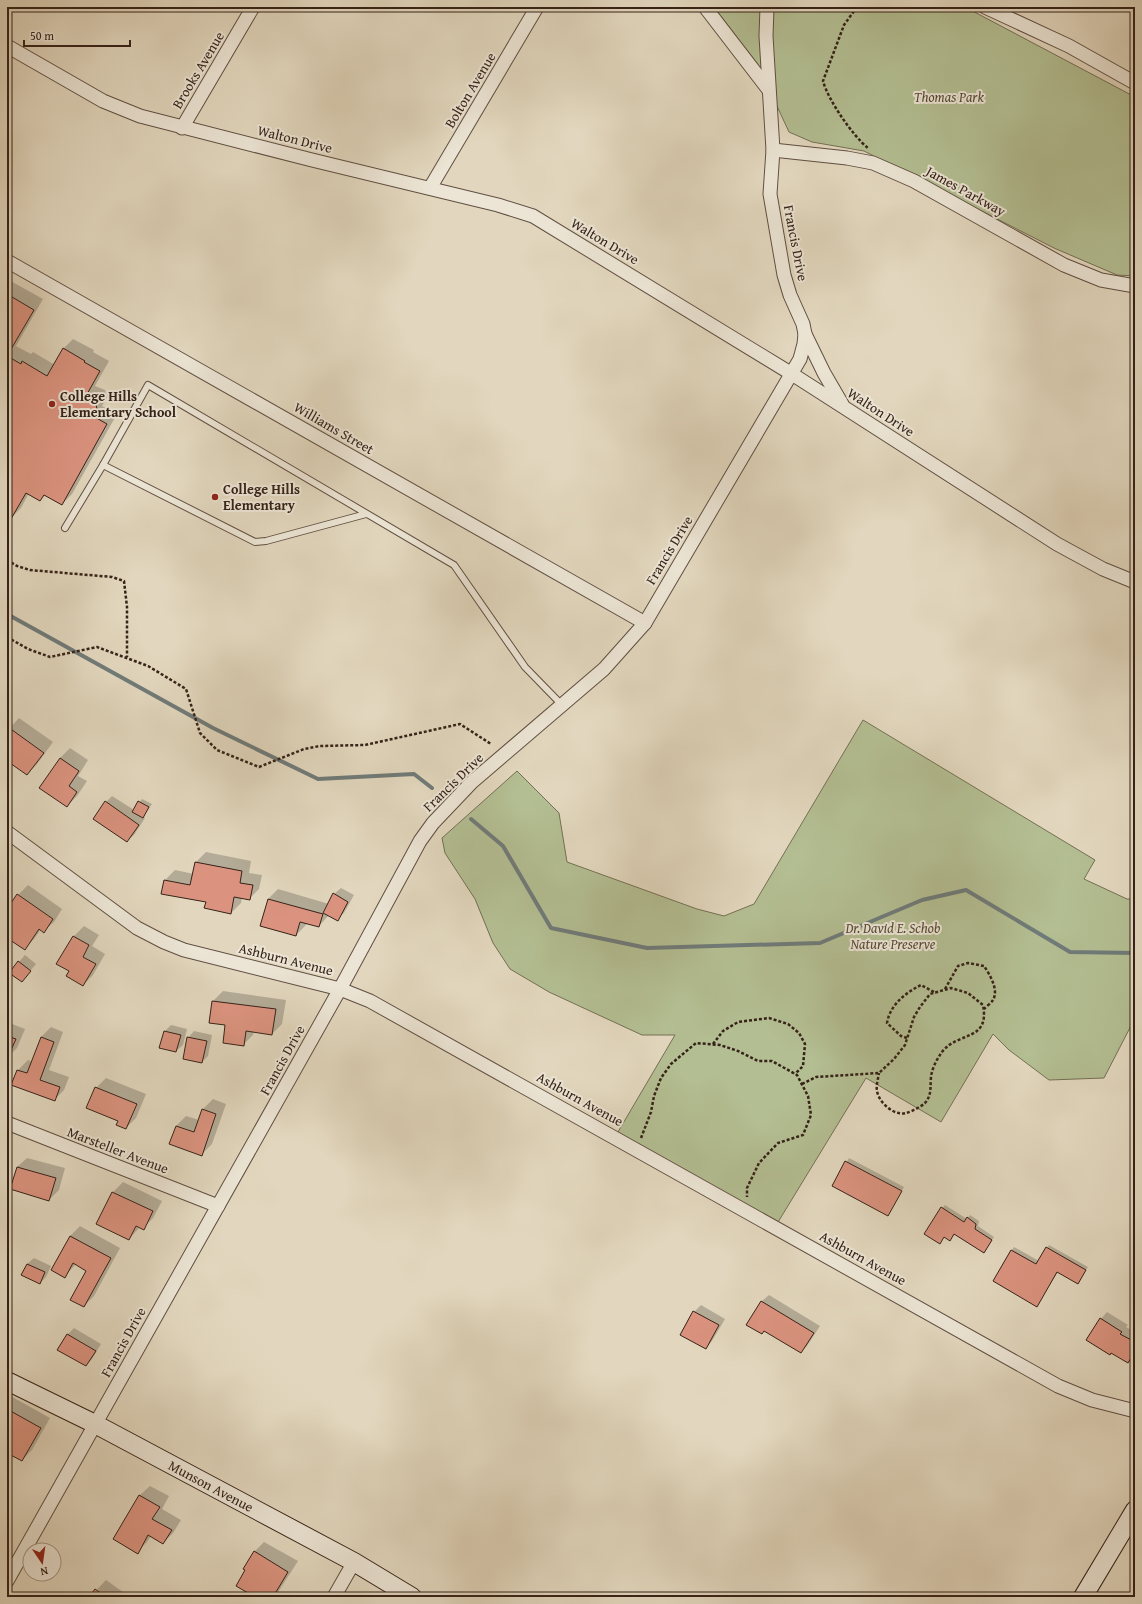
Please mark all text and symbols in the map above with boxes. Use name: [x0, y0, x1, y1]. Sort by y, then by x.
scale bar: [24, 22, 130, 48]
text: 50 m: [30, 27, 54, 44]
street label: Brooks Avenue: [167, 27, 229, 112]
street label: Bolton Avenue: [440, 48, 501, 132]
park label: Thomas Park: [914, 87, 985, 107]
street label: Walton Drive: [256, 120, 335, 158]
street label: James Parkway: [921, 160, 1009, 221]
street label: Francis Drive: [779, 203, 813, 283]
street label: Walton Drive: [567, 213, 643, 269]
street label: Walton Drive: [844, 383, 919, 441]
place label: College Hills Elementary School: [60, 386, 177, 422]
street label: Williams Street: [290, 397, 378, 459]
marker: College Hills Elementary School: [47, 399, 57, 409]
place label: College Hills Elementary: [223, 479, 300, 515]
marker: College Hills Elementary: [210, 492, 220, 502]
street label: Francis Drive: [641, 511, 698, 588]
street label: Francis Drive: [418, 748, 488, 816]
park label: Dr. David E. Schob Nature Preserve: [844, 918, 941, 954]
street label: Ashburn Avenue: [237, 938, 336, 980]
street label: Francis Drive: [255, 1021, 310, 1099]
street label: Ashburn Avenue: [533, 1067, 627, 1131]
street label: Marsteller Avenue: [64, 1121, 172, 1179]
street label: Ashburn Avenue: [816, 1226, 910, 1290]
street label: Francis Drive: [96, 1303, 151, 1381]
street label: Munson Avenue: [165, 1455, 257, 1517]
north arrow: [22, 1542, 62, 1582]
text: N: [38, 1563, 50, 1581]

